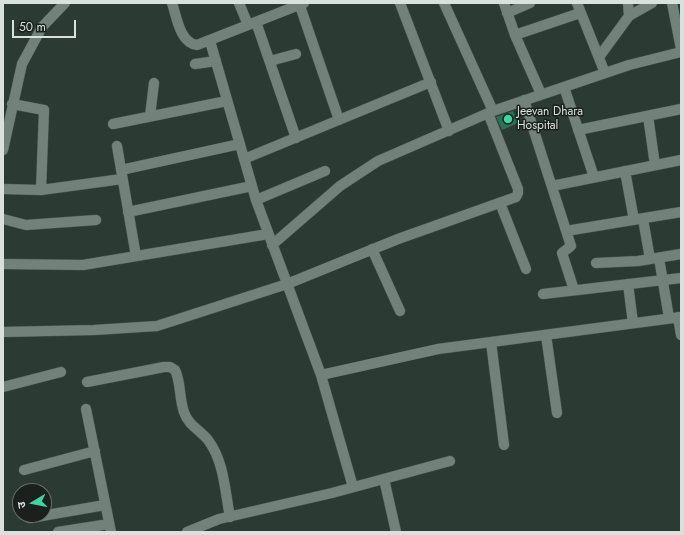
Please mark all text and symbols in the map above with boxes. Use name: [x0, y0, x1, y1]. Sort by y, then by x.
scale bar: [14, 12, 78, 38]
text: 50 m: [19, 18, 46, 36]
place label: Jeevan Dhara Hospital: [517, 105, 583, 133]
marker: Jeevan Dhara Hospital: [502, 113, 514, 125]
north arrow: [12, 483, 52, 523]
text: उ: [13, 500, 30, 509]

